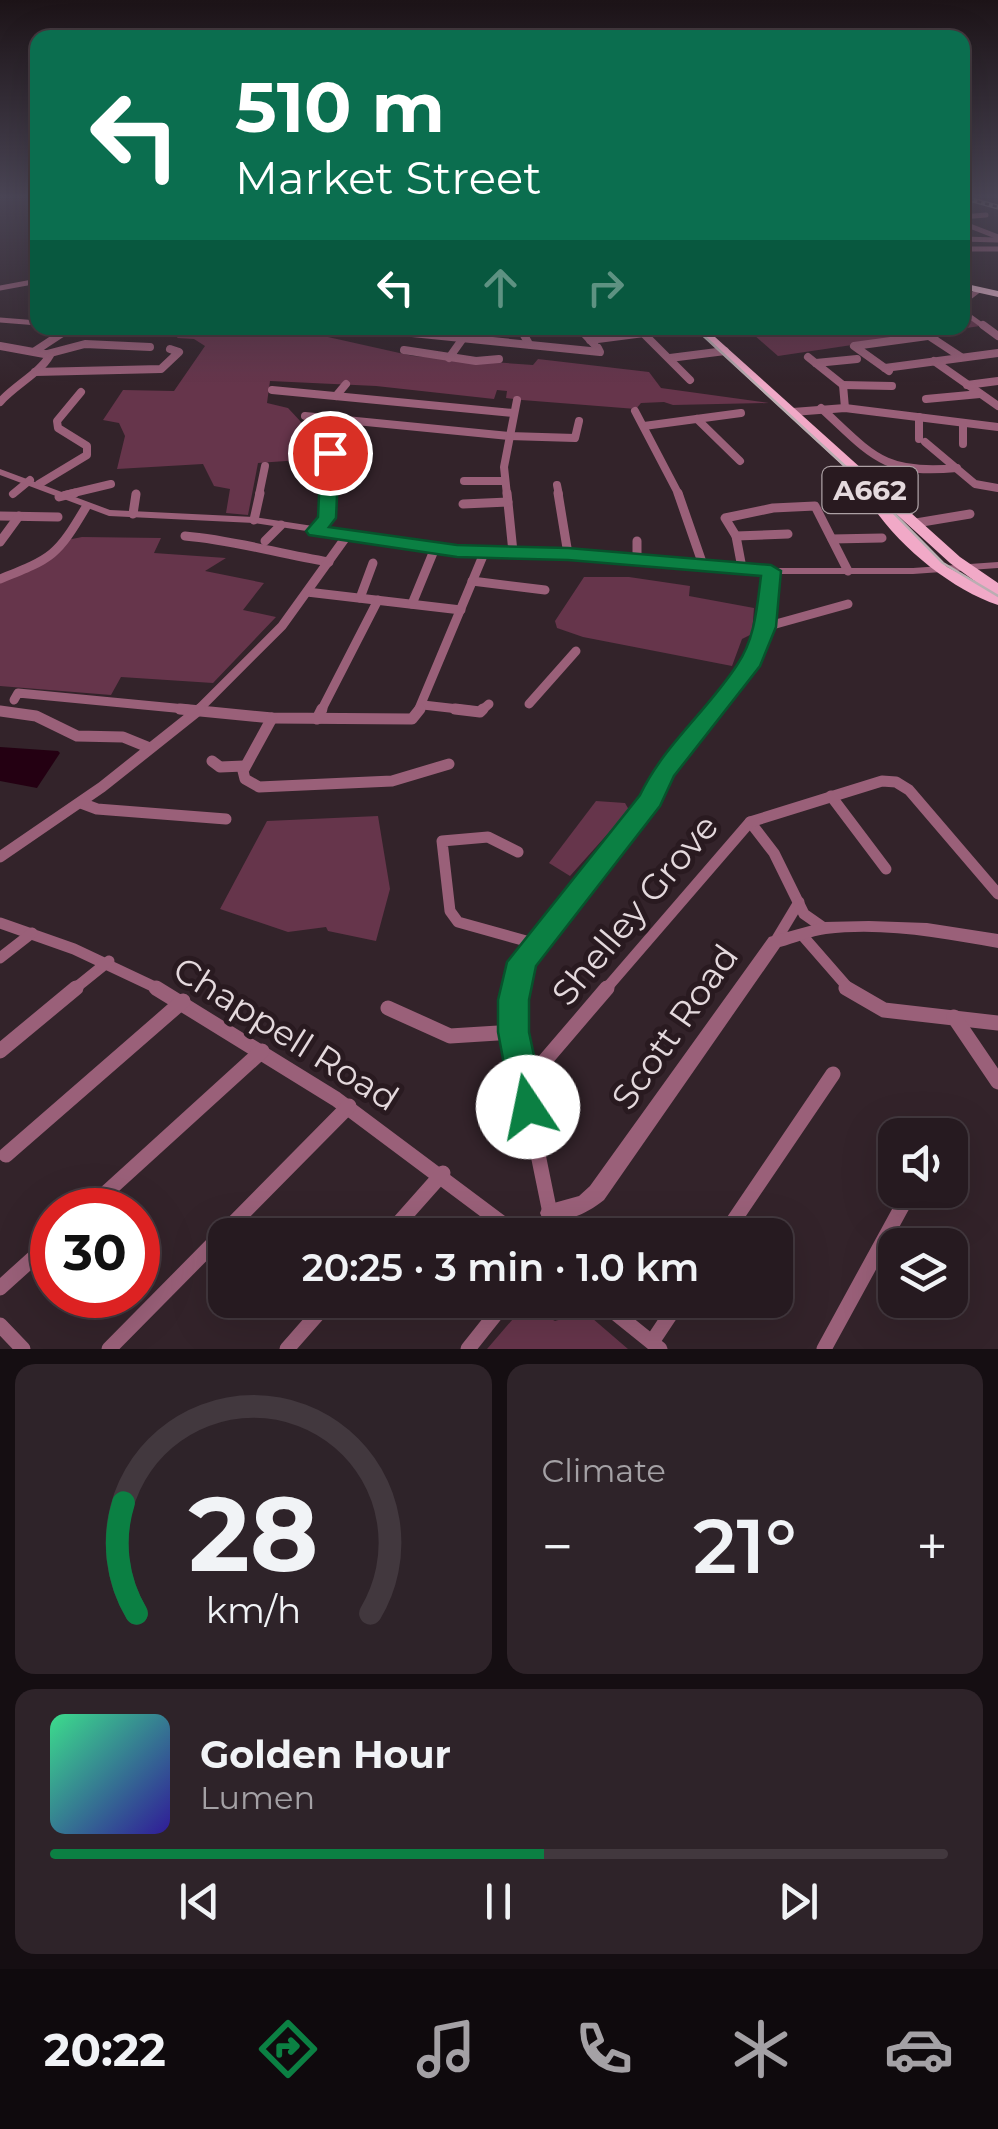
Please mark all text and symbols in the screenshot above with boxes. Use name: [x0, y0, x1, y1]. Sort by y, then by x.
text: 510 m: [235, 64, 445, 150]
icon: left: [70, 70, 200, 200]
text: Market Street: [235, 150, 541, 205]
icon: left: [368, 260, 423, 315]
icon: ahead: [473, 260, 528, 315]
icon: right: [578, 260, 633, 315]
pin: [288, 411, 373, 496]
icon: arrive: [303, 426, 358, 481]
road number: A662: [822, 467, 918, 513]
street label: Shelley Grove: [542, 806, 727, 1014]
street label: Scott Road: [602, 936, 747, 1117]
street label: Chappell Road: [166, 947, 407, 1120]
position arrow: [476, 1055, 580, 1159]
map controls: [878, 1118, 968, 1318]
button: sound: [878, 1118, 968, 1208]
speed limit sign: 30: [30, 1188, 160, 1318]
button: layers: [878, 1228, 968, 1318]
text: 20:25 · 3 min · 1.0 km: [302, 1244, 699, 1291]
text: Climate: [542, 1451, 666, 1490]
text: 28: [188, 1470, 318, 1597]
text: 21°: [693, 1500, 797, 1592]
text: −: [542, 1513, 573, 1580]
text: +: [916, 1513, 948, 1580]
text: km/h: [206, 1588, 301, 1632]
text: Golden Hour: [200, 1731, 451, 1778]
text: Lumen: [200, 1778, 315, 1817]
icon: previous: [172, 1874, 227, 1929]
icon: pause: [471, 1874, 526, 1929]
icon: next: [771, 1874, 826, 1929]
icon: directions: [253, 2014, 323, 2084]
icon: music: [411, 2014, 481, 2084]
icon: phone: [569, 2014, 639, 2084]
icon: climate: [726, 2014, 796, 2084]
icon: car: [884, 2014, 954, 2084]
text: 20:22: [44, 2022, 166, 2077]

